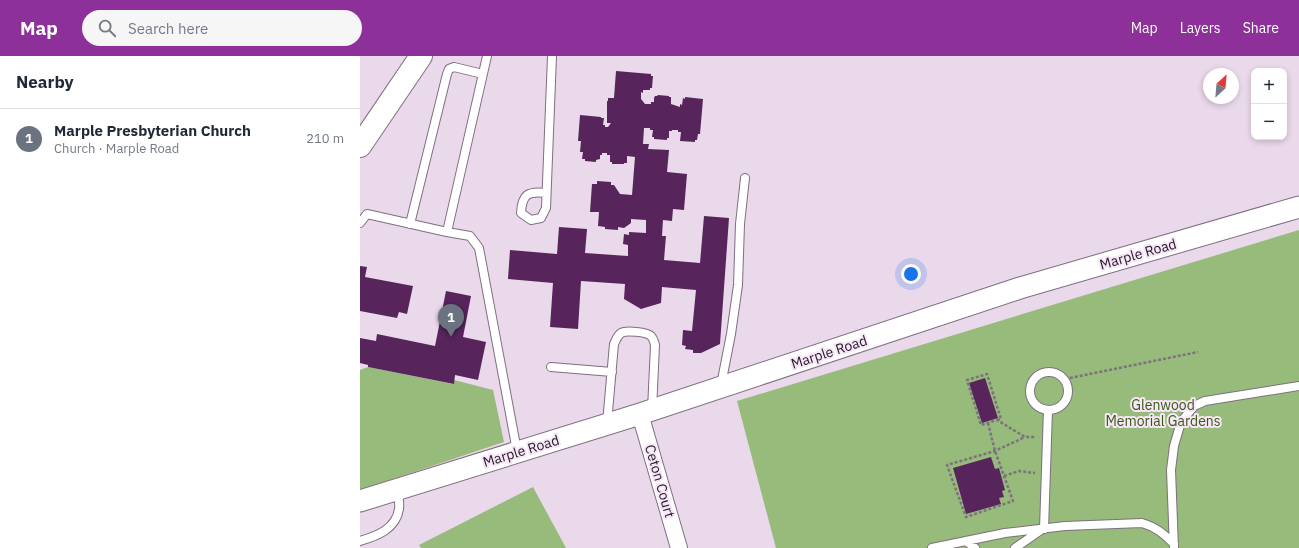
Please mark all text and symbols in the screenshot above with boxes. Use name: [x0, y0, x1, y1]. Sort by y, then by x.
search box: [82, 10, 362, 46]
text: Map: [20, 16, 58, 40]
icon: search: [96, 17, 118, 39]
text: Search here: [128, 19, 208, 38]
text: Map: [1131, 19, 1158, 37]
text: Layers: [1180, 19, 1221, 37]
text: Share: [1243, 19, 1279, 37]
north arrow: [1203, 68, 1239, 104]
map controls: [1251, 68, 1287, 140]
button: +: [1251, 68, 1287, 104]
text: Nearby: [16, 71, 74, 93]
button: −: [1251, 104, 1287, 140]
text: Marple Presbyterian Church: [54, 121, 251, 140]
text: 1: [25, 130, 33, 147]
text: 210 m: [306, 130, 344, 147]
text: Church · Marple Road: [54, 140, 179, 157]
street label: Marple Road: [1098, 234, 1178, 274]
your location: [901, 264, 921, 284]
pin: 1: [438, 304, 464, 337]
street label: Marple Road: [789, 331, 869, 373]
park label: Glenwood Memorial Gardens: [1105, 396, 1221, 430]
street label: Marple Road: [481, 431, 561, 471]
street label: Ceton Court: [641, 443, 679, 520]

